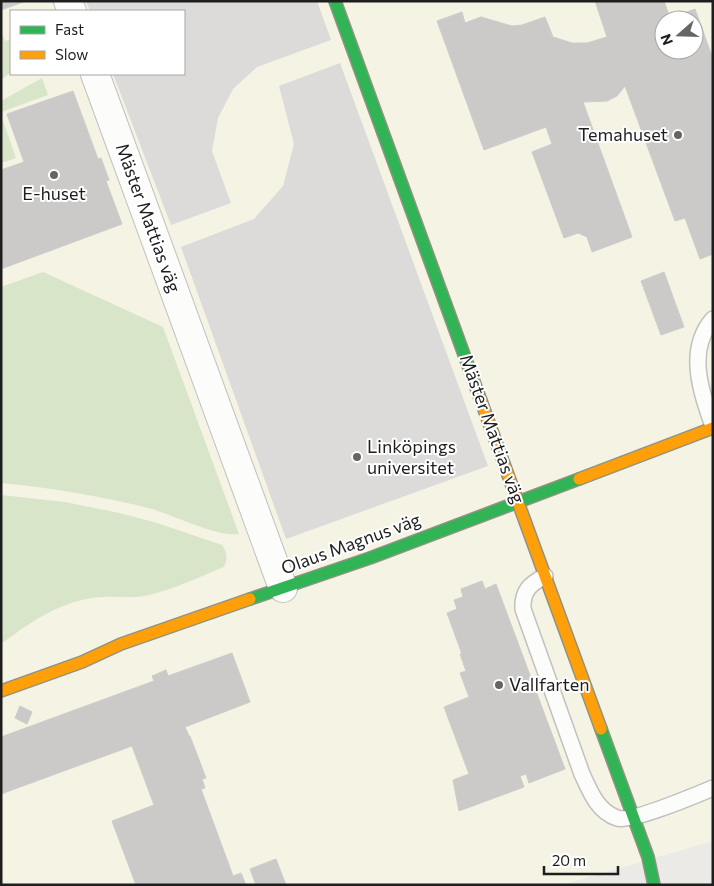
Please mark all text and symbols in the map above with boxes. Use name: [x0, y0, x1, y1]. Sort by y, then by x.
legend: [10, 10, 185, 75]
north arrow: [654, 10, 704, 60]
text: Fast: [55, 20, 84, 38]
text: N: [657, 32, 676, 47]
text: Slow: [55, 45, 88, 63]
place label: Temahuset: [578, 123, 668, 145]
marker: Temahuset: [672, 129, 684, 141]
street label: Mäster Mattias väg: [112, 140, 186, 295]
marker: E-huset: [48, 169, 60, 181]
place label: E-huset: [22, 182, 86, 204]
street label: Mäster Mattias väg: [456, 351, 530, 506]
place label: Linköpings universitet: [367, 435, 456, 478]
marker: Linköpings universitet: [351, 451, 363, 463]
street label: Olaus Magnus väg: [278, 508, 424, 578]
place label: Vallfarten: [509, 673, 590, 695]
marker: Vallfarten: [493, 679, 505, 691]
scale bar: [544, 844, 618, 876]
text: 20 m: [552, 851, 586, 869]

